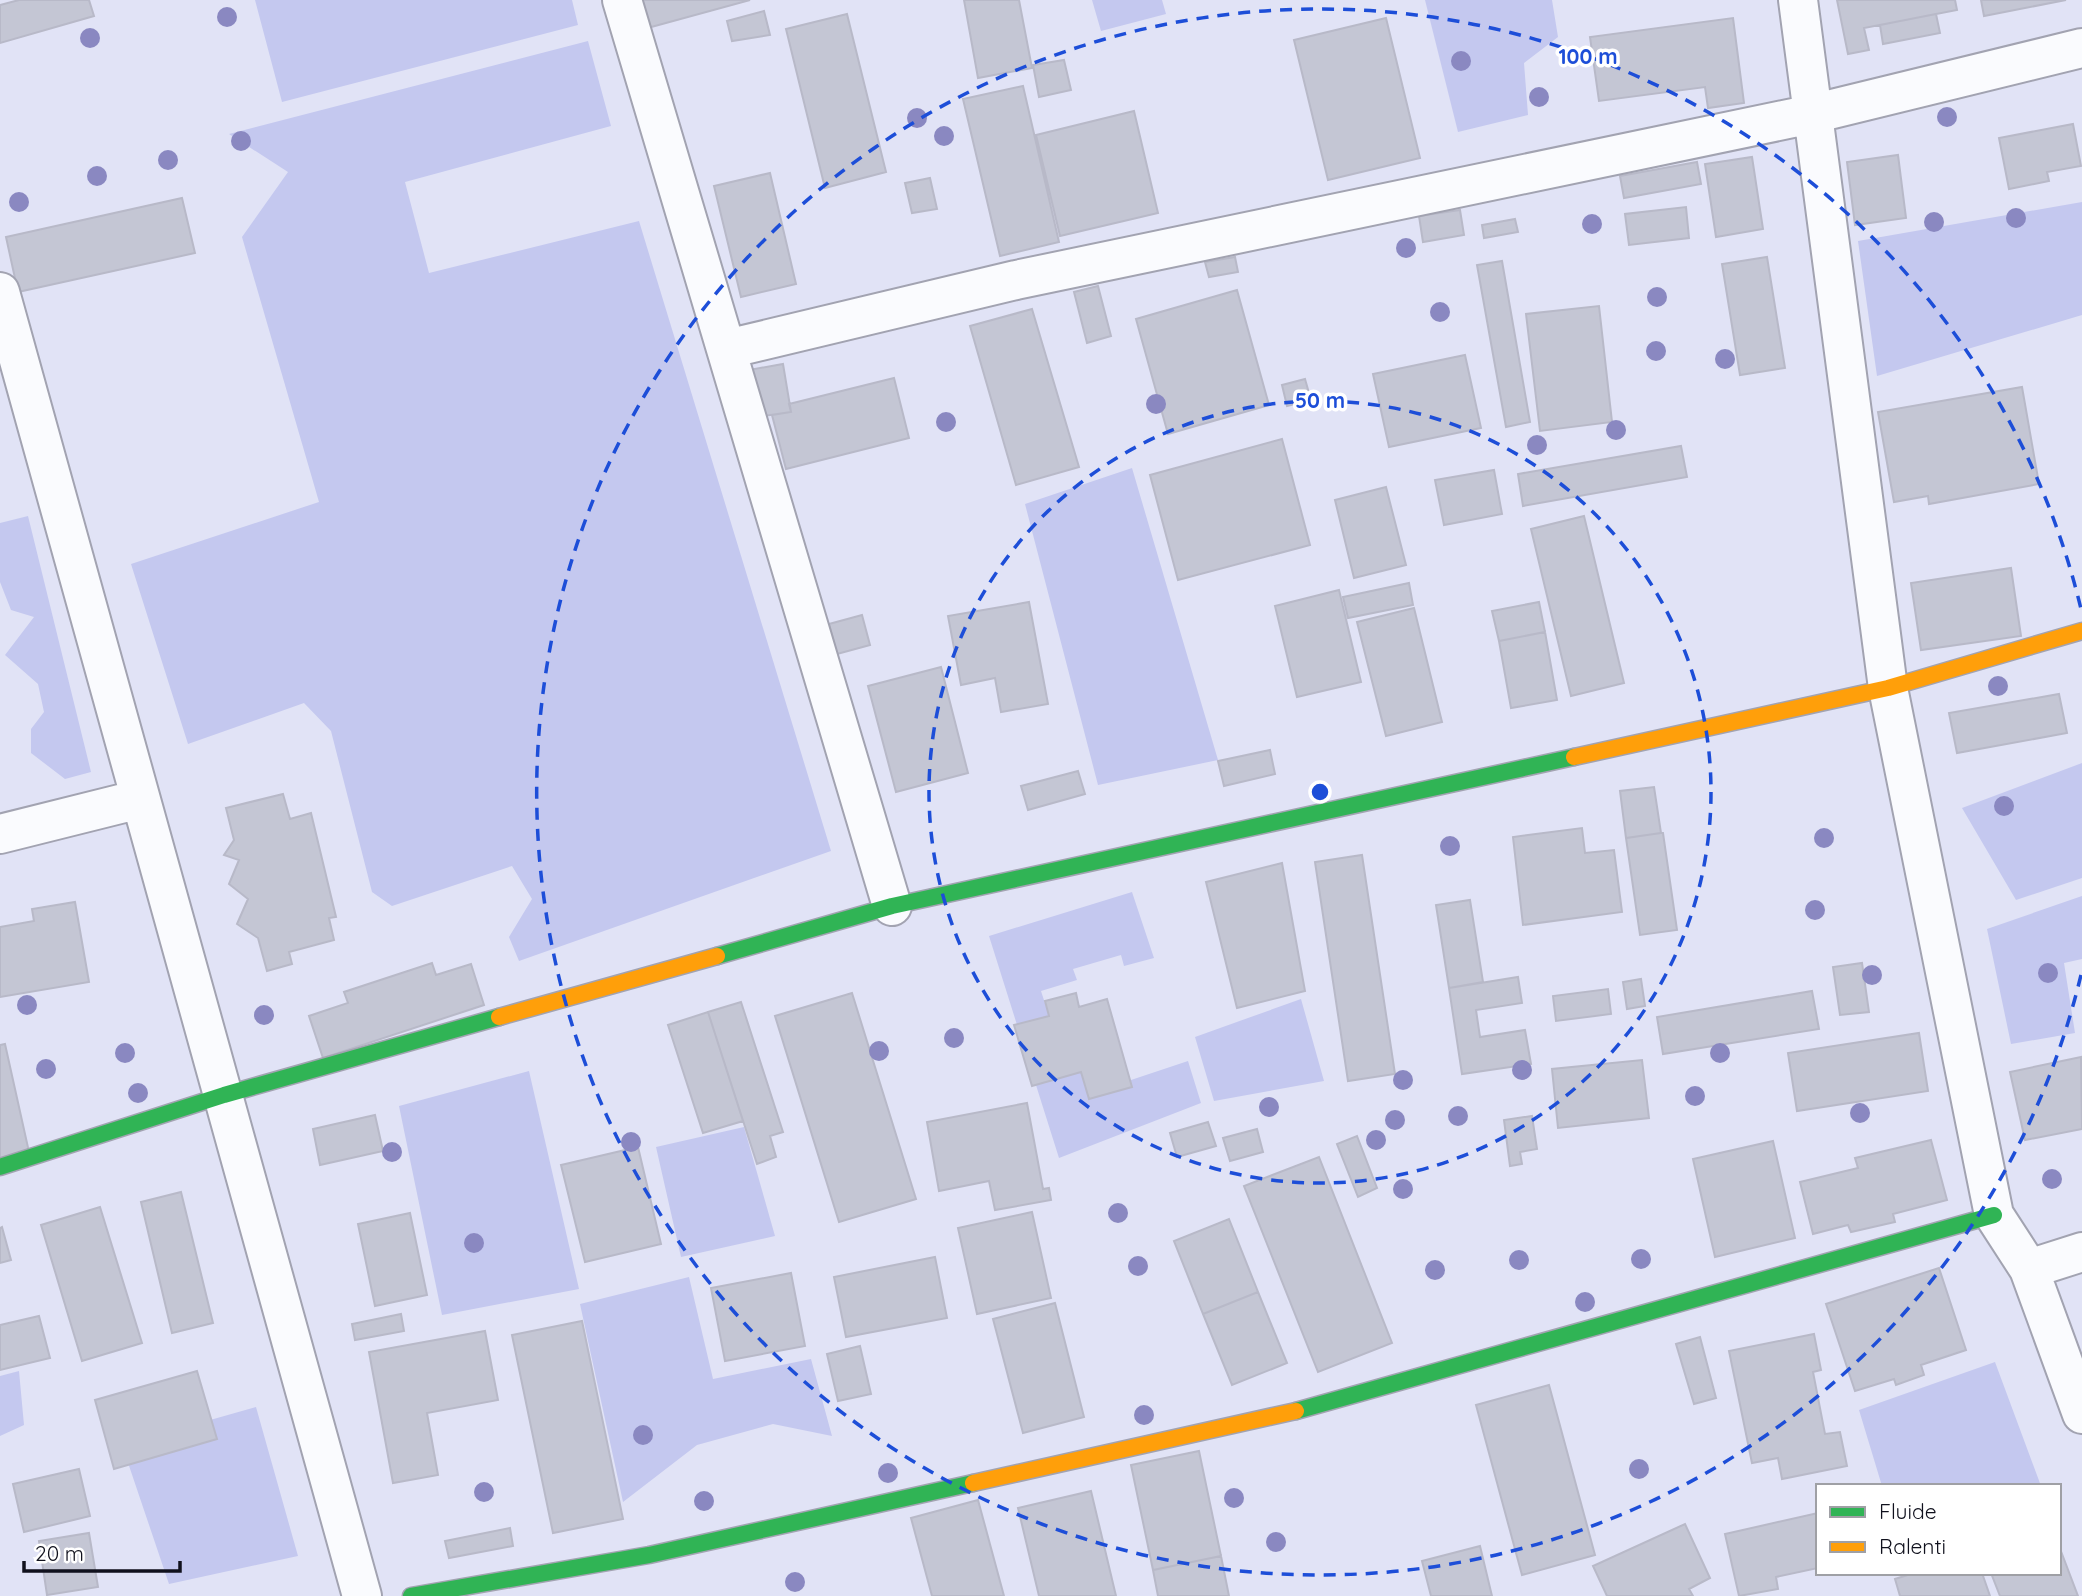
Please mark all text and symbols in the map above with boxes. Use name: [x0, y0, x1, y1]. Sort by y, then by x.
text: 100 m: [1558, 43, 1618, 69]
text: 50 m: [1295, 387, 1345, 413]
centre of rings: [1308, 780, 1332, 804]
legend: [1816, 1484, 2061, 1575]
text: Fluide: [1879, 1498, 1937, 1524]
scale bar: [24, 1530, 180, 1574]
text: Ralenti: [1879, 1533, 1946, 1559]
text: 20 m: [35, 1540, 84, 1566]

